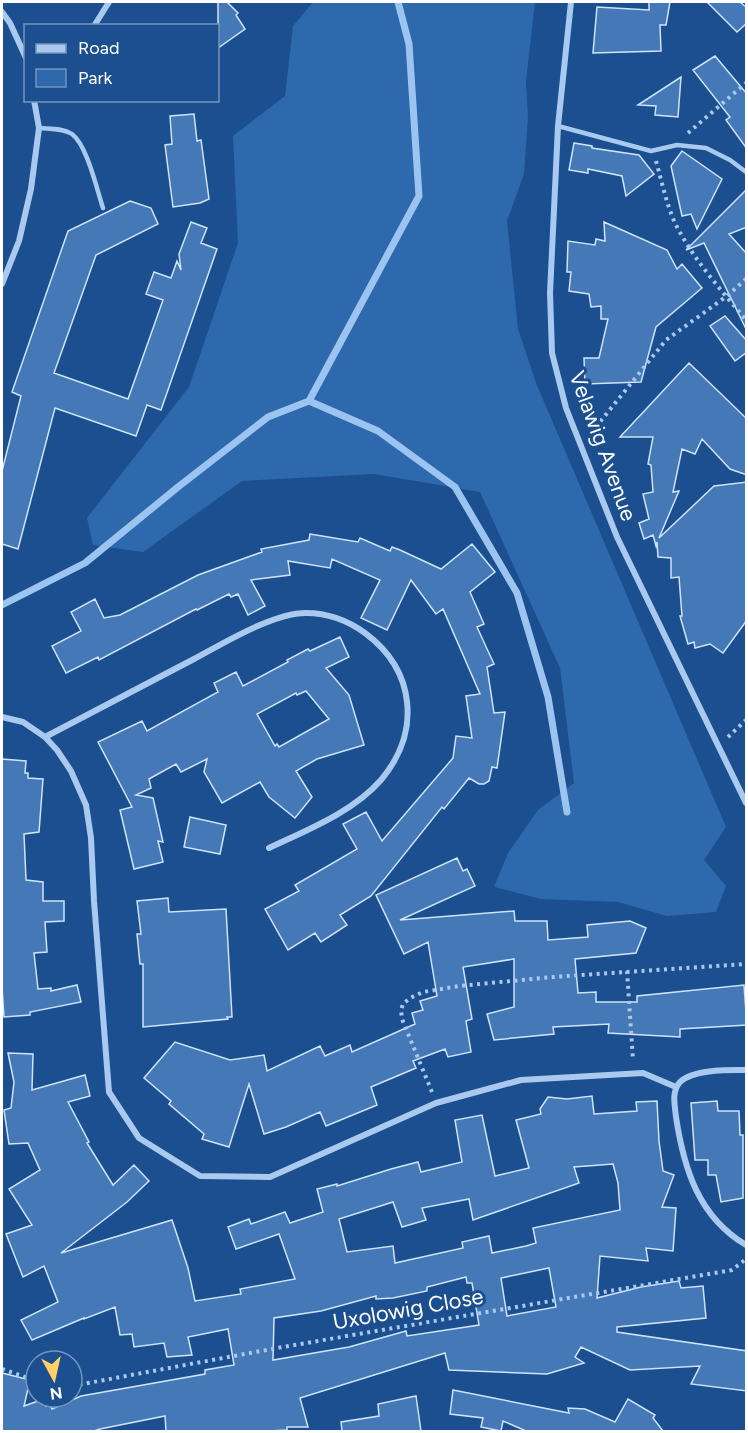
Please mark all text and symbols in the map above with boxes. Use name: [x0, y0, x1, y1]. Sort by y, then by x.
legend: [24, 24, 219, 102]
text: Road: [78, 37, 119, 59]
text: Park: [78, 67, 113, 89]
street label: Velawig Avenue: [563, 367, 643, 525]
street label: Uxolowig Close: [331, 1282, 485, 1336]
north arrow: [24, 1349, 84, 1409]
text: N: [49, 1383, 63, 1404]

